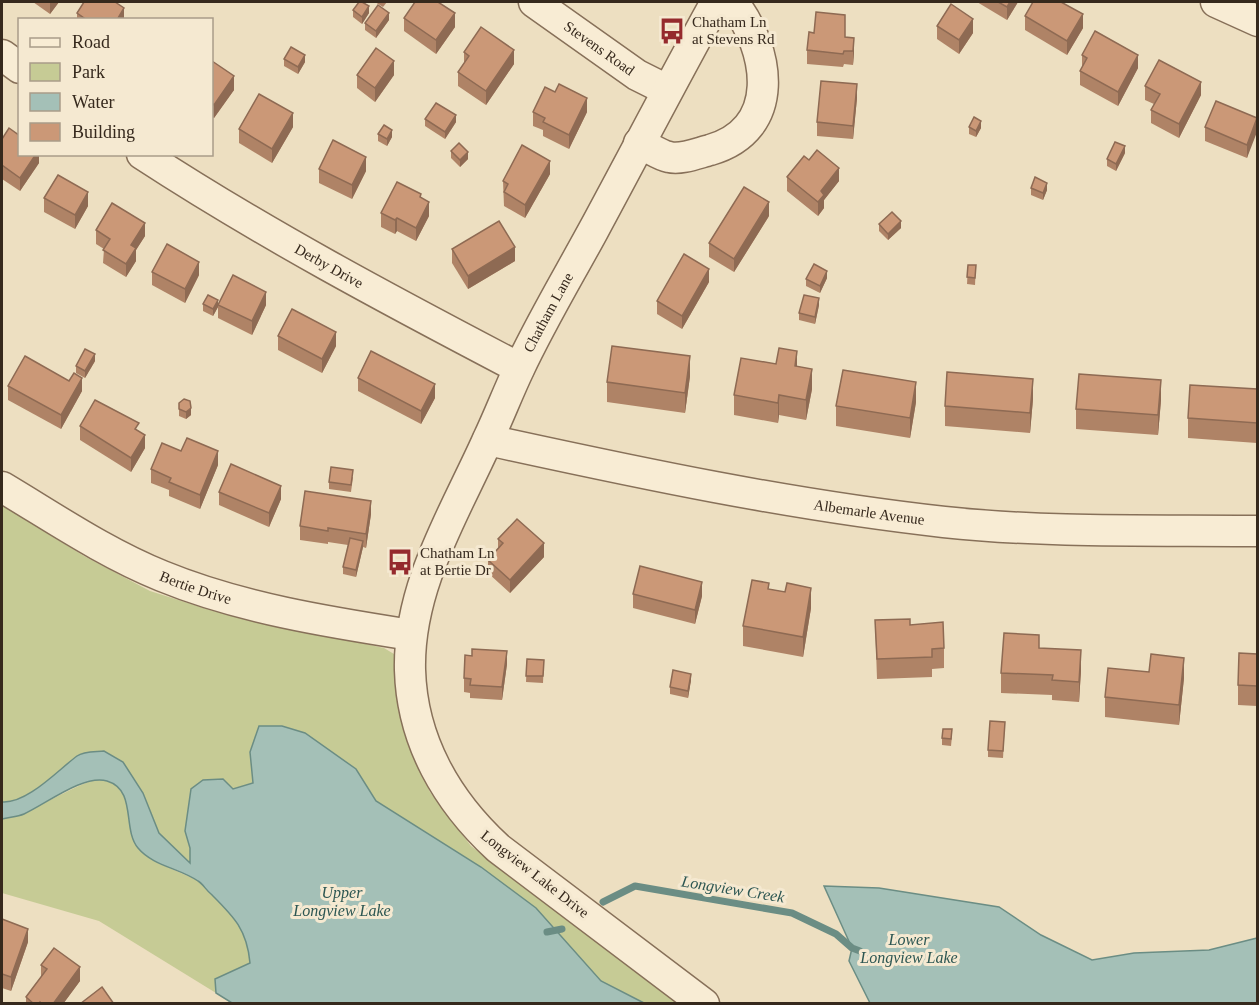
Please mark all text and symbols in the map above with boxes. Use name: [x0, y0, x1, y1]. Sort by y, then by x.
place label: Chatham Ln at Stevens Rd: [692, 14, 775, 47]
bus stop icon: Chatham Ln at Stevens Rd: [657, 16, 687, 46]
legend: [18, 18, 213, 156]
street label: Stevens Road: [561, 18, 638, 79]
text: Road: [72, 32, 110, 52]
text: Park: [72, 62, 105, 82]
text: Water: [72, 92, 115, 112]
text: Building: [72, 122, 135, 142]
street label: Derby Drive: [292, 241, 366, 292]
street label: Chatham Lane: [520, 270, 576, 355]
street label: Albemarle Avenue: [812, 496, 926, 528]
place label: Chatham Ln at Bertie Dr: [420, 545, 495, 578]
bus stop icon: Chatham Ln at Bertie Dr: [385, 547, 415, 577]
street label: Bertie Drive: [157, 568, 234, 607]
street label: Longview Lake Drive: [478, 827, 592, 921]
water label: Longview Creek: [679, 872, 786, 907]
water label: Upper Longview Lake: [292, 884, 391, 920]
water label: Lower Longview Lake: [859, 931, 958, 967]

